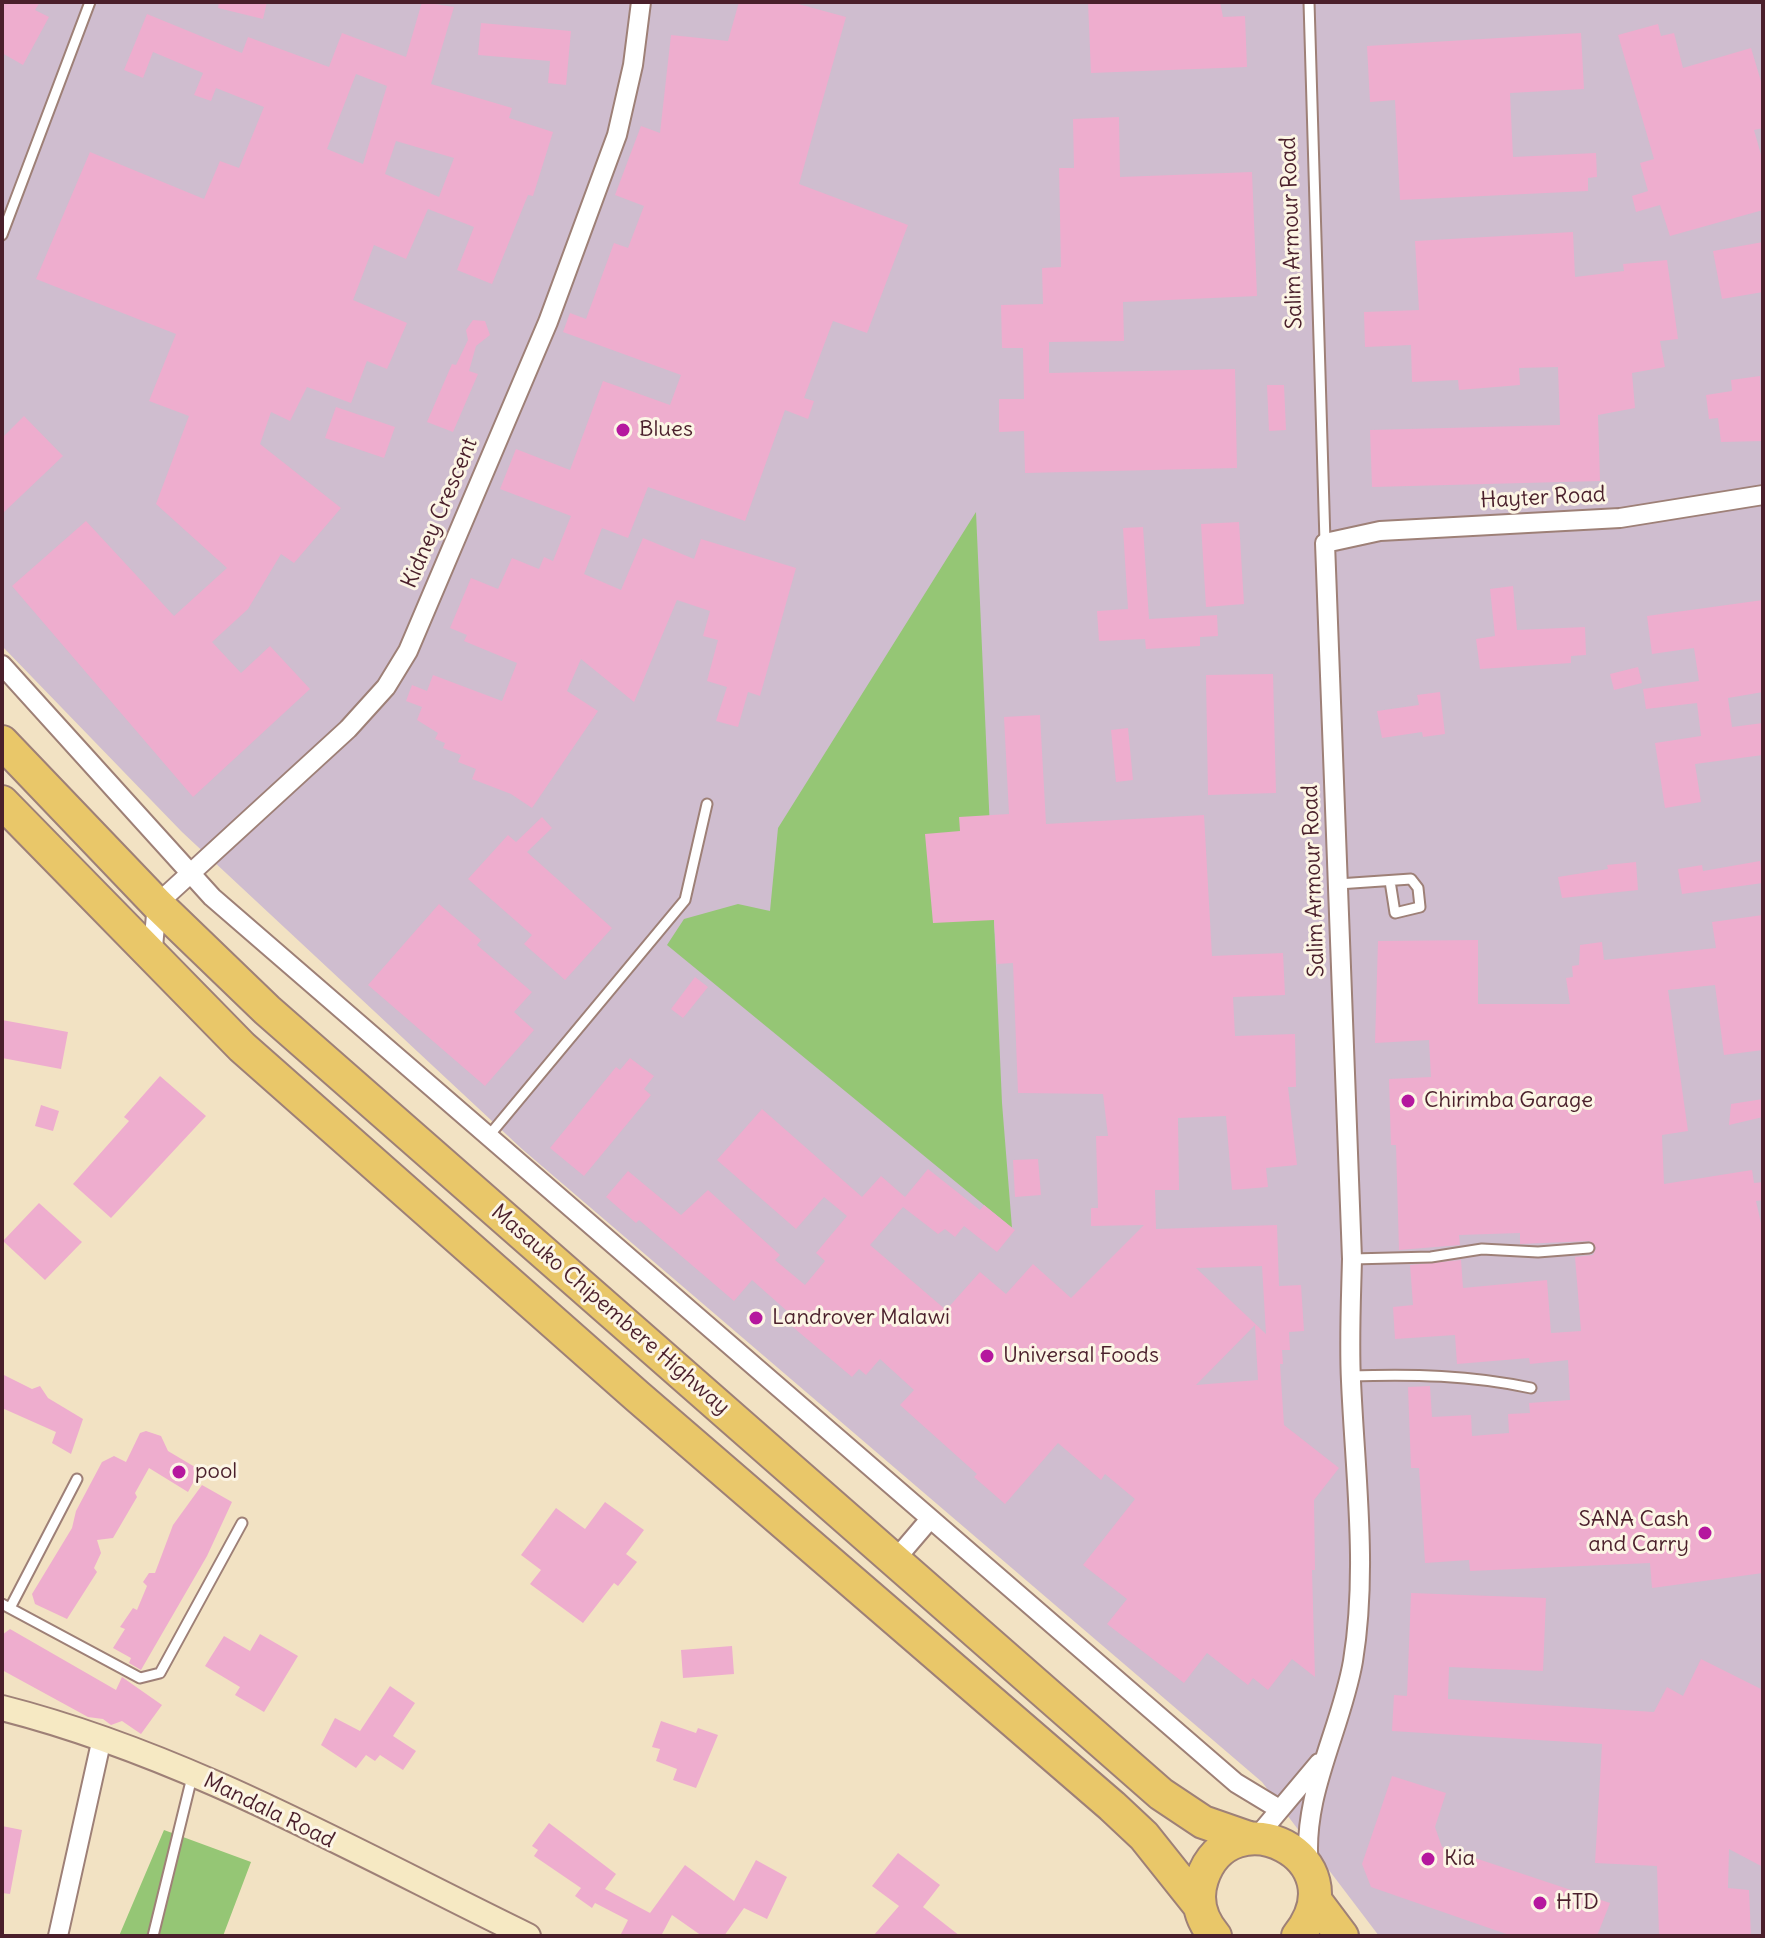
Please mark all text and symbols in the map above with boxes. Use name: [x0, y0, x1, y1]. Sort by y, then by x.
street label: Salim Armour Road: [1275, 136, 1309, 330]
place label: Blues: [639, 417, 693, 443]
marker: Blues: [614, 421, 632, 439]
street label: Kidney Crescent: [396, 434, 484, 592]
street label: Hayter Road: [1480, 482, 1606, 514]
street label: Salim Armour Road: [1297, 784, 1331, 978]
place label: Chirimba Garage: [1424, 1088, 1593, 1114]
marker: Chirimba Garage: [1399, 1092, 1417, 1110]
street label: Masauko Chipembere Highway: [485, 1199, 735, 1421]
place label: Landrover Malawi: [772, 1305, 950, 1331]
marker: Landrover Malawi: [747, 1309, 765, 1327]
place label: Universal Foods: [1003, 1343, 1159, 1369]
marker: Universal Foods: [978, 1347, 996, 1365]
place label: pool: [195, 1459, 237, 1485]
marker: pool: [170, 1463, 188, 1481]
place label: SANA Cash and Carry: [1579, 1507, 1689, 1558]
marker: SANA Cash and Carry: [1696, 1524, 1714, 1542]
street label: Mandala Road: [199, 1768, 339, 1854]
place label: Kia: [1444, 1846, 1475, 1872]
marker: Kia: [1419, 1850, 1437, 1868]
place label: HTD: [1556, 1890, 1599, 1916]
marker: HTD: [1531, 1894, 1549, 1912]

